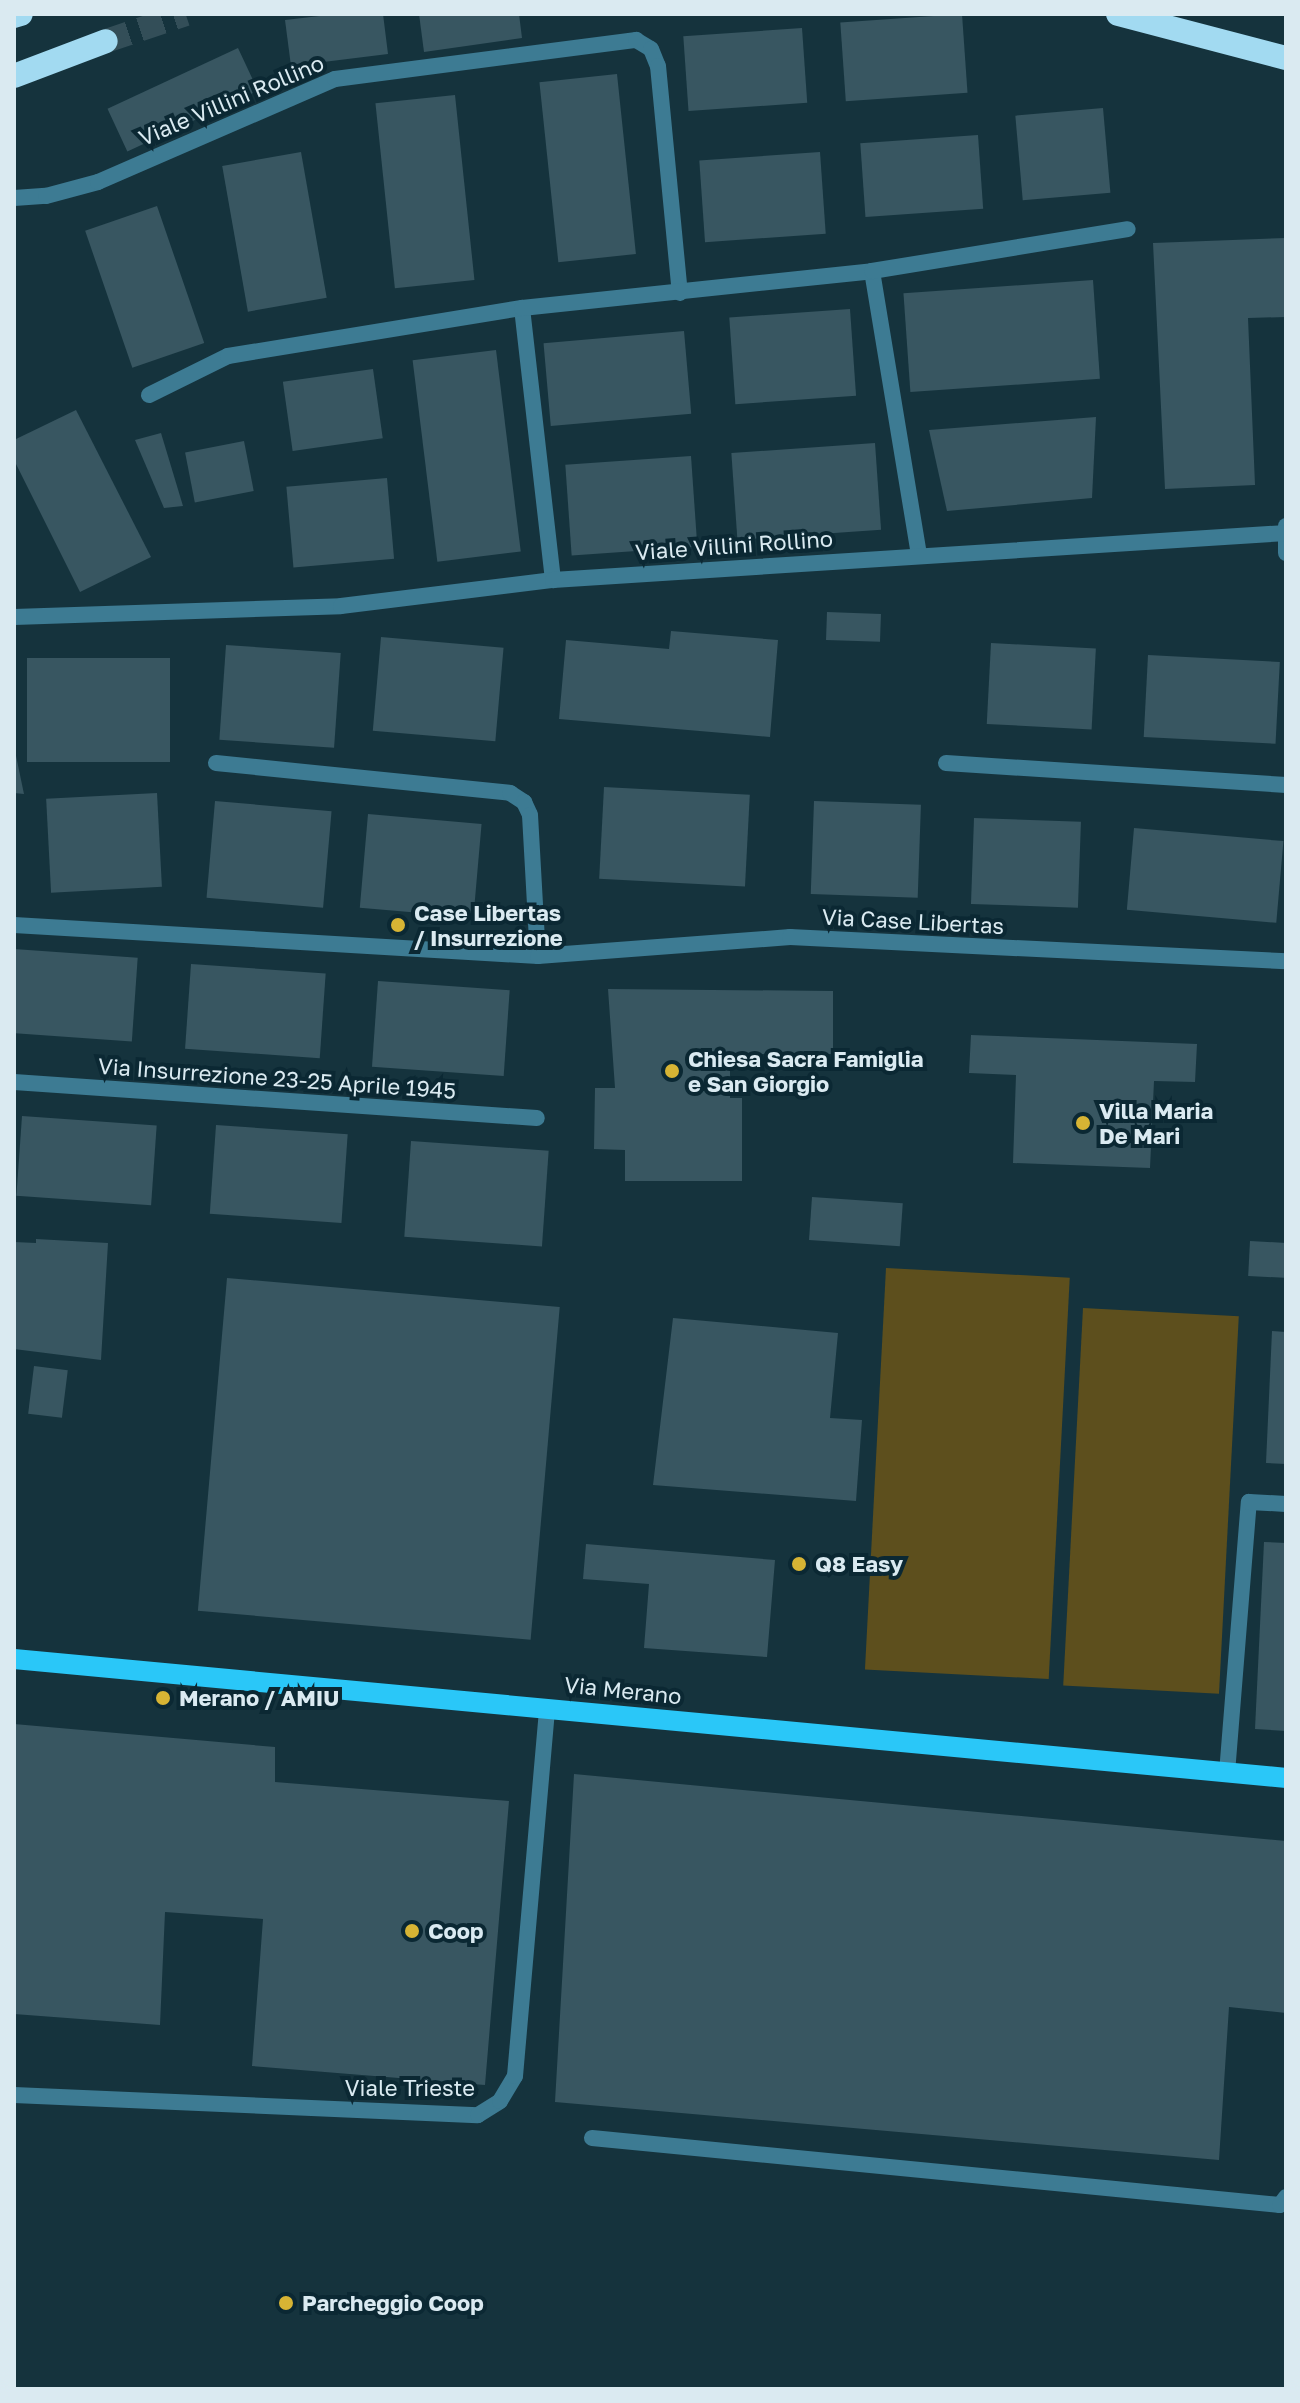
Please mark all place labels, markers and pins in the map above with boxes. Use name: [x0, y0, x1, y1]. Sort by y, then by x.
place label: Case Libertas / Insurrezione: [414, 899, 563, 950]
marker: Case Libertas / Insurrezione: [389, 916, 407, 934]
place label: Chiesa Sacra Famiglia e San Giorgio: [688, 1045, 924, 1096]
marker: Chiesa Sacra Famiglia e San Giorgio: [663, 1062, 681, 1080]
place label: Villa Maria De Mari: [1099, 1097, 1213, 1148]
marker: Villa Maria De Mari: [1074, 1114, 1092, 1132]
place label: Q8 Easy: [815, 1551, 903, 1577]
marker: Q8 Easy: [790, 1555, 808, 1573]
place label: Merano / AMIU: [179, 1685, 339, 1711]
marker: Merano / AMIU: [154, 1689, 172, 1707]
place label: Coop: [428, 1918, 484, 1944]
marker: Coop: [403, 1922, 421, 1940]
place label: Parcheggio Coop: [302, 2290, 484, 2316]
marker: Parcheggio Coop: [277, 2294, 295, 2312]

